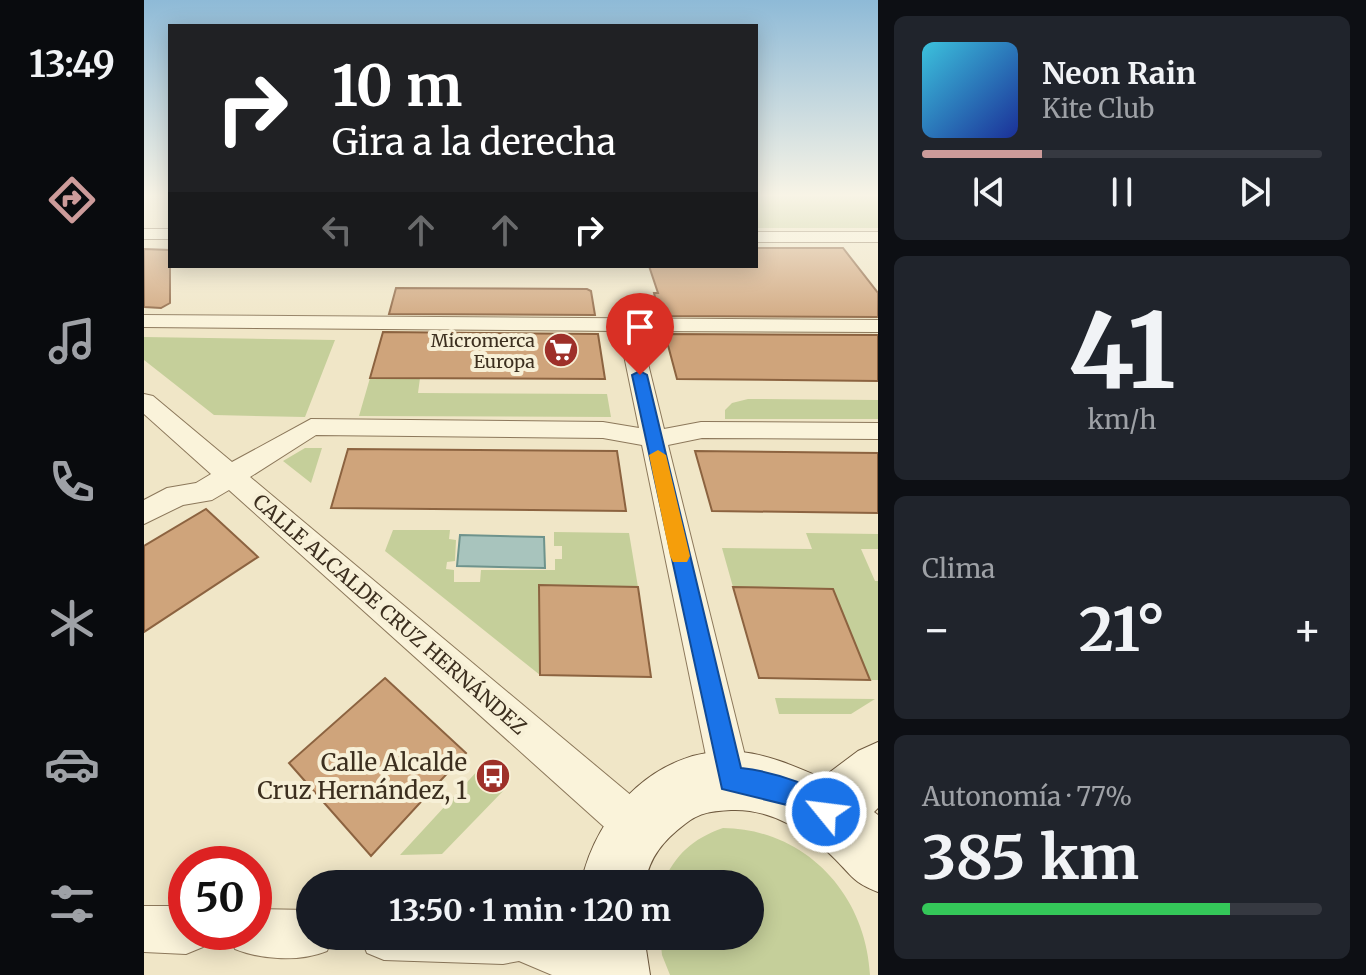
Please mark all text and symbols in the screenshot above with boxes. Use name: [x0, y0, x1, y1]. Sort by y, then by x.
text: 13:49: [29, 42, 115, 87]
text: 10 m: [332, 51, 462, 121]
text: Neon Rain: [1042, 54, 1196, 92]
icon: right: [200, 56, 304, 160]
text: Kite Club: [1042, 92, 1154, 125]
text: Gira a la derecha: [332, 120, 616, 165]
icon: previous: [967, 170, 1011, 214]
icon: pause: [1100, 170, 1144, 214]
icon: next: [1233, 170, 1277, 214]
icon: directions: [44, 172, 100, 228]
icon: left: [315, 208, 359, 252]
icon: ahead: [399, 208, 443, 252]
icon: ahead: [483, 208, 527, 252]
icon: right: [567, 208, 611, 252]
text: 41: [1068, 286, 1176, 416]
pin: [606, 293, 674, 375]
icon: arrive: [618, 305, 662, 349]
icon: music: [44, 313, 100, 369]
place label: Micromerca Europa: [431, 329, 535, 373]
supermarket icon: Micromerca Europa: [542, 331, 580, 369]
text: km/h: [1088, 403, 1156, 436]
icon: phone: [44, 454, 100, 510]
street label: CALLE ALCALDE CRUZ HERNÁNDEZ: [248, 487, 533, 740]
text: Clima: [922, 552, 995, 585]
text: 21°: [1079, 592, 1165, 667]
icon: climate: [44, 595, 100, 651]
text: −: [922, 602, 951, 657]
text: +: [1293, 602, 1322, 657]
icon: car: [44, 736, 100, 792]
place label: Calle Alcalde Cruz Hernández, 1: [257, 747, 467, 806]
bus stop icon: Calle Alcalde Cruz Hernández, 1: [474, 757, 512, 795]
position arrow: [784, 770, 868, 854]
text: Autonomía · 77%: [922, 780, 1132, 813]
text: 385 km: [922, 820, 1139, 895]
speed limit sign: 50: [168, 846, 272, 950]
icon: filters: [44, 876, 100, 932]
text: 13:50 · 1 min · 120 m: [389, 891, 671, 929]

